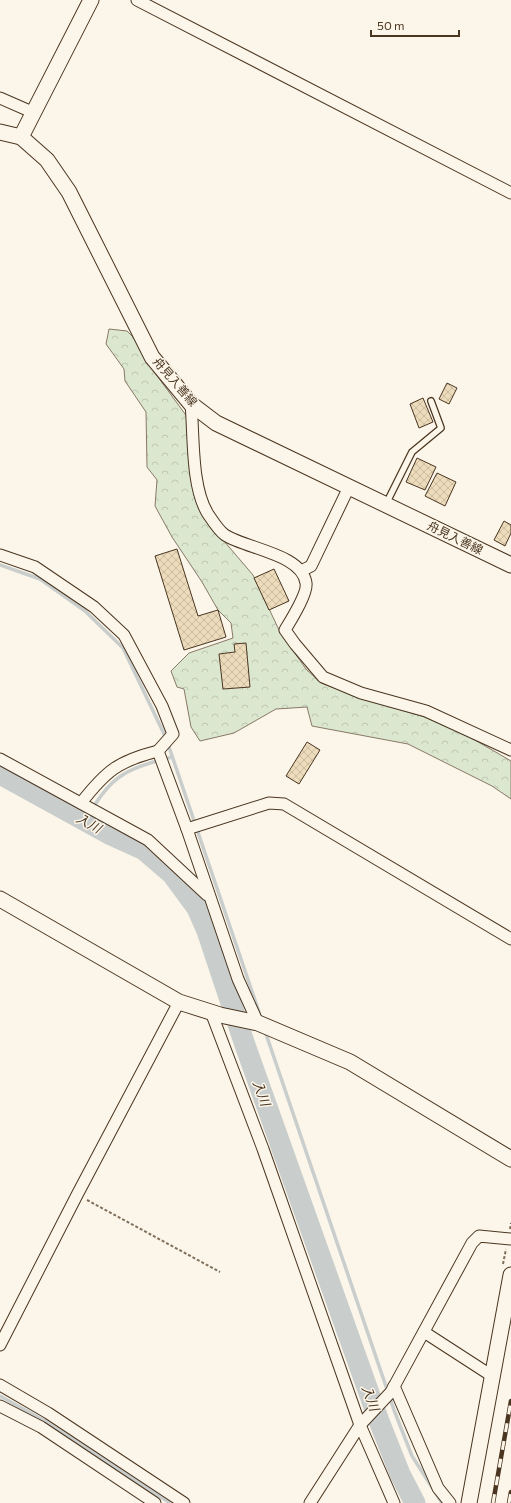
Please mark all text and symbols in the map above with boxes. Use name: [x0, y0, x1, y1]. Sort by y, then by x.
scale bar: [371, 12, 459, 38]
text: 50 m: [377, 18, 405, 32]
street label: 舟見入善線: [151, 354, 201, 409]
street label: 舟見入善線: [425, 518, 485, 557]
water label: 入川: [74, 810, 106, 837]
water label: 入川: [250, 1078, 275, 1110]
water label: 入川: [359, 1383, 384, 1415]

